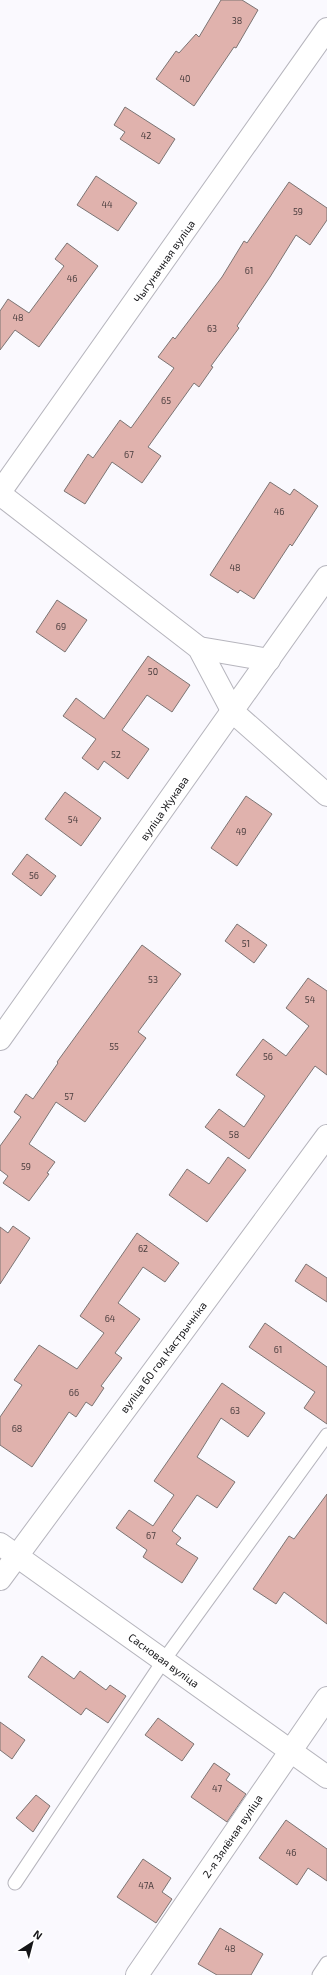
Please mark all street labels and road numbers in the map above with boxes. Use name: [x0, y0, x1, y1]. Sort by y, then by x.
street label: Чыгуначная вуліца: [131, 217, 198, 305]
street label: вуліца Жукава: [137, 773, 192, 843]
street label: вуліца 60 год Кастрычніка: [117, 1299, 210, 1416]
street label: Сасновая вуліца: [126, 1630, 202, 1691]
street label: 2-я Зялёная вуліца: [199, 1792, 266, 1881]

